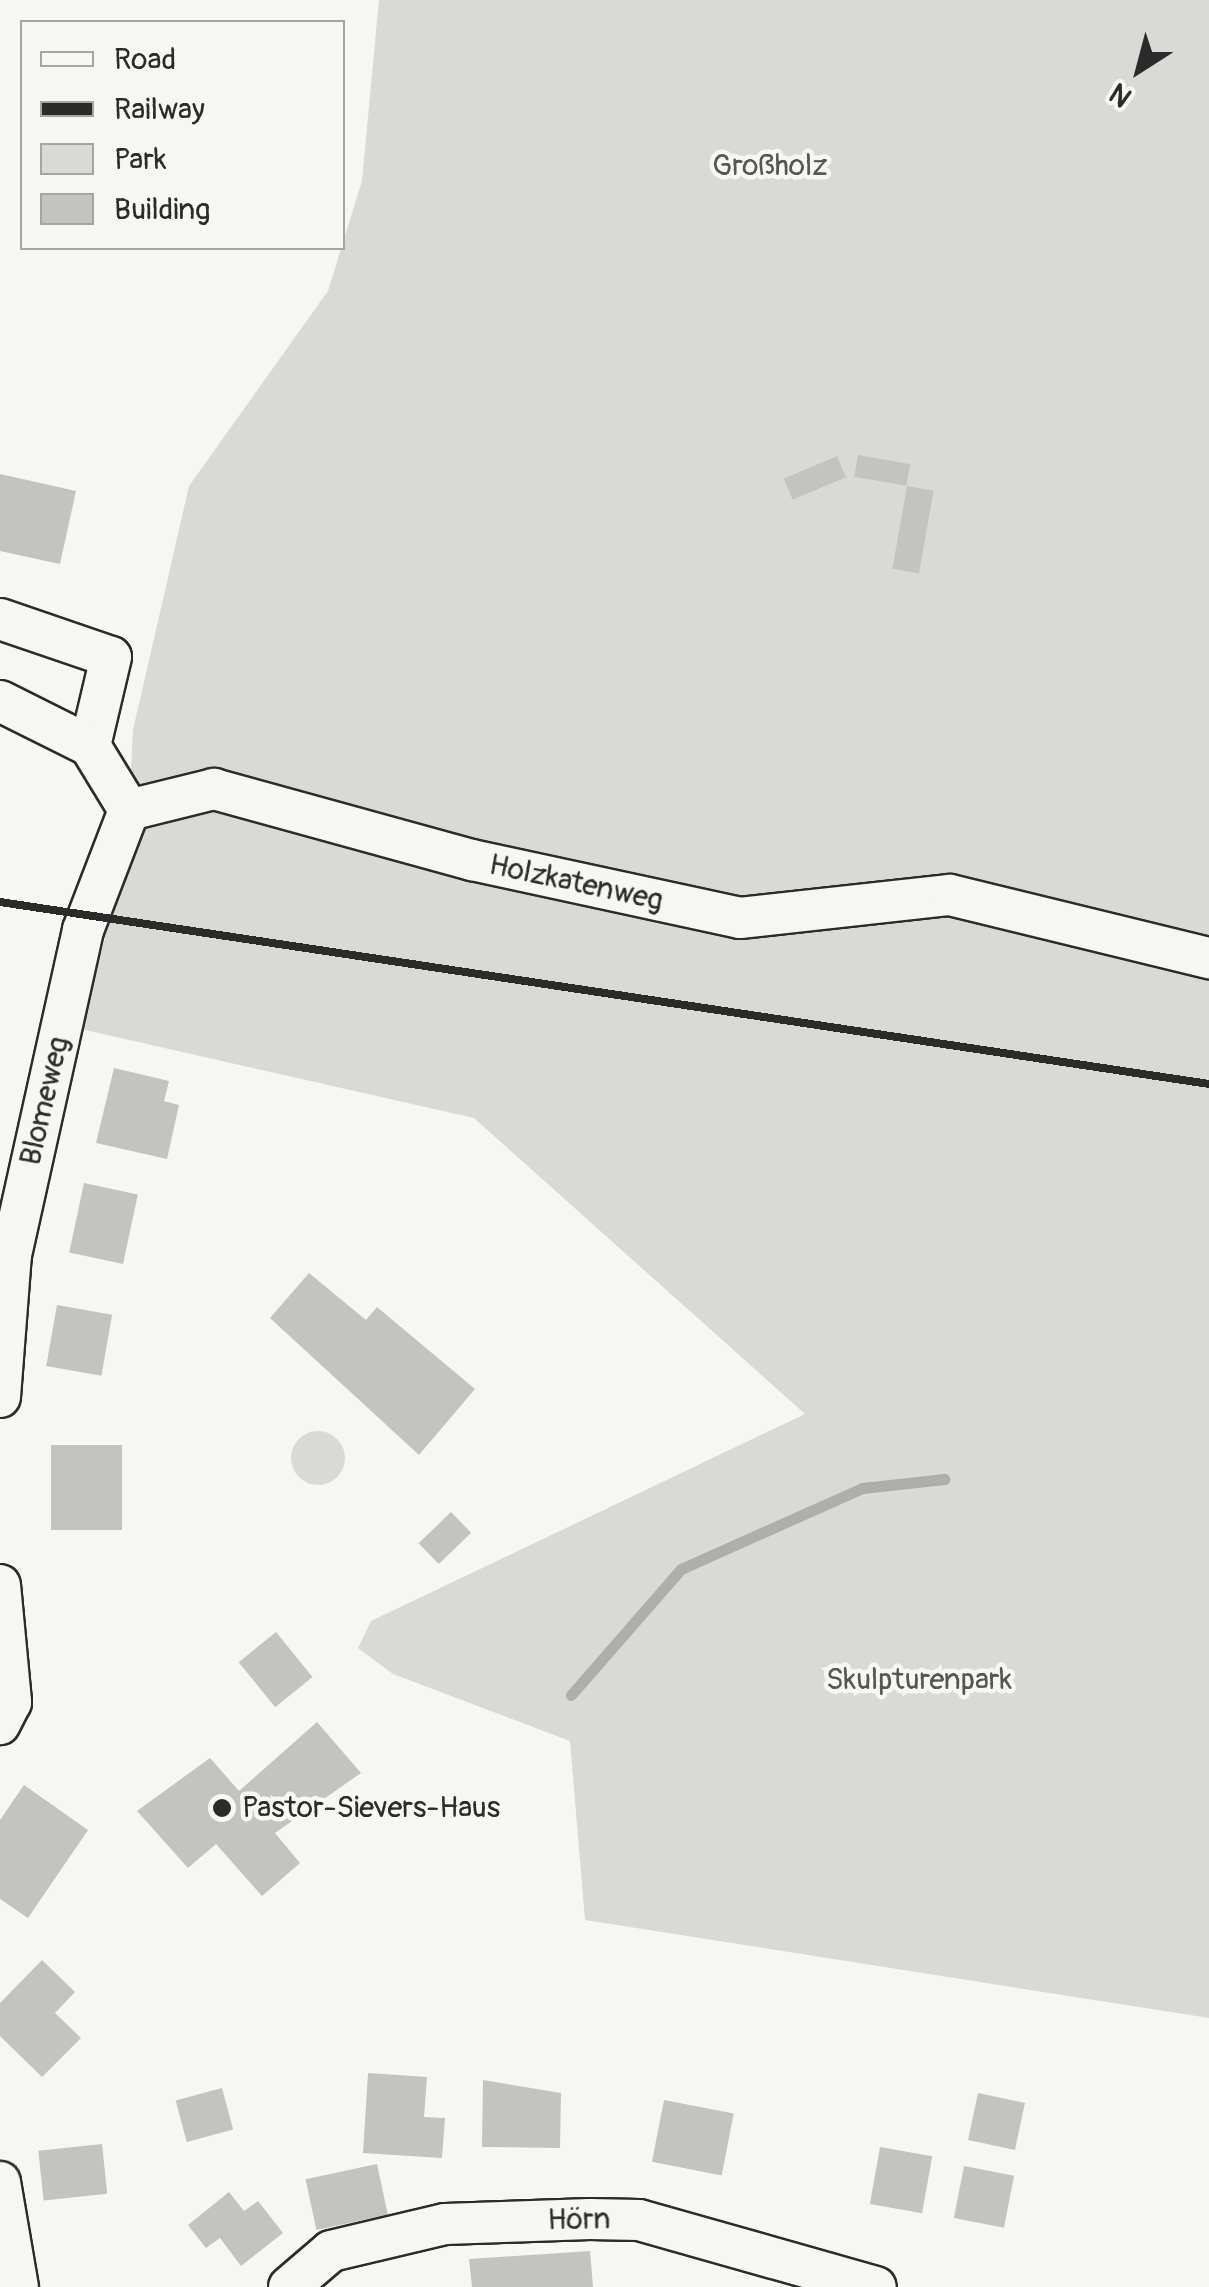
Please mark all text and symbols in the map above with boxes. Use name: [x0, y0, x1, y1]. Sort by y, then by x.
legend: [20, 20, 345, 250]
north arrow: [1089, 20, 1189, 120]
text: Road: [114, 41, 176, 78]
text: N: [1103, 75, 1139, 114]
text: Railway: [114, 91, 205, 128]
text: Park: [114, 141, 167, 178]
park label: Großholz: [712, 148, 828, 184]
text: Building: [114, 191, 210, 228]
street label: Holzkatenweg: [486, 847, 666, 919]
street label: Blomeweg: [13, 1033, 77, 1169]
park label: Skulpturenpark: [826, 1662, 1012, 1698]
place label: Pastor-Sievers-Haus: [242, 1790, 500, 1826]
marker: Pastor-Sievers-Haus: [211, 1797, 233, 1819]
street label: Hörn: [547, 2201, 611, 2239]

